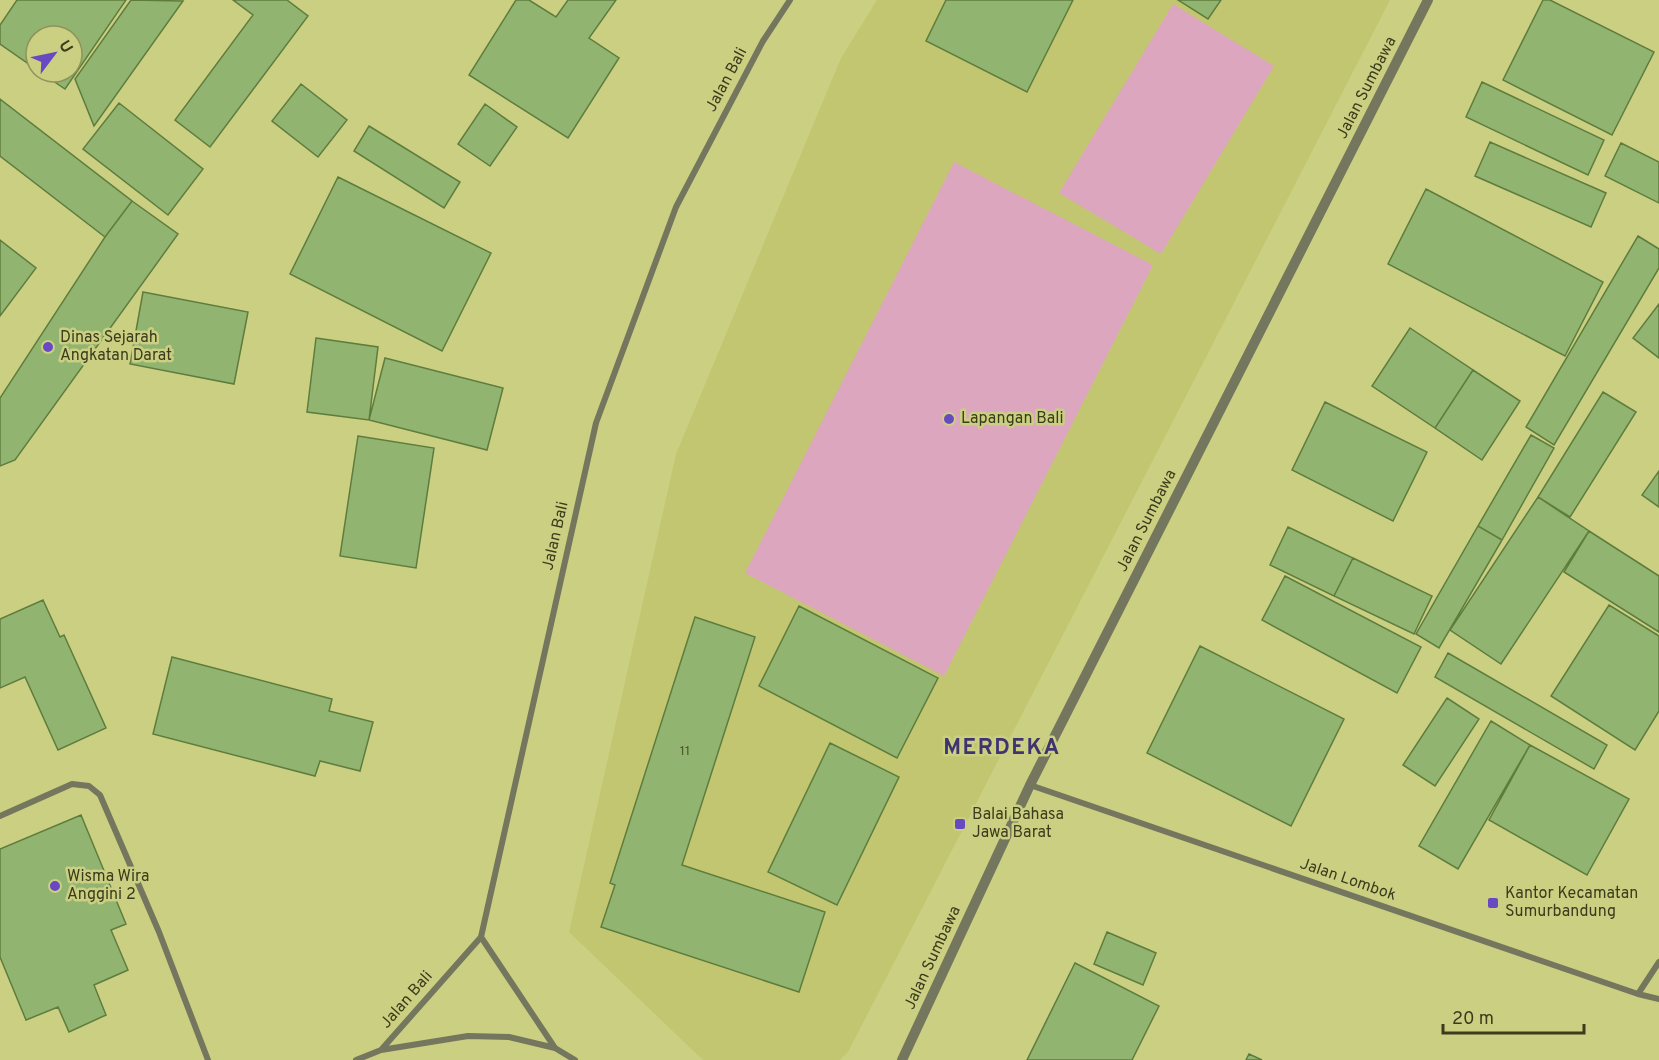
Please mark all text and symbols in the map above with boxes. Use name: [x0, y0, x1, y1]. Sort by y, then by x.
north arrow: [24, 24, 84, 84]
street label: Jalan Sumbawa: [1333, 33, 1401, 143]
text: U: [54, 37, 77, 57]
street label: Jalan Bali: [702, 44, 752, 116]
place label: Dinas Sejarah Angkatan Darat: [60, 328, 172, 366]
marker: Dinas Sejarah Angkatan Darat: [41, 340, 55, 354]
place label: Lapangan Bali: [961, 409, 1064, 429]
marker: Lapangan Bali: [942, 412, 956, 426]
street label: Jalan Sumbawa: [1113, 466, 1181, 576]
street label: Jalan Bali: [538, 500, 574, 572]
district label: MERDEKA: [943, 735, 1061, 762]
house number: 11: [680, 743, 690, 760]
place label: Balai Bahasa Jawa Barat: [972, 805, 1064, 843]
marker: Balai Bahasa Jawa Barat: [953, 817, 967, 831]
street label: Jalan Lombok: [1297, 854, 1399, 906]
place label: Wisma Wira Anggini 2: [67, 867, 149, 905]
marker: Wisma Wira Anggini 2: [48, 879, 62, 893]
place label: Kantor Kecamatan Sumurbandung: [1505, 884, 1638, 922]
marker: Kantor Kecamatan Sumurbandung: [1486, 896, 1500, 910]
street label: Jalan Sumbawa: [900, 903, 966, 1013]
street label: Jalan Bali: [376, 967, 438, 1033]
scale bar: [1443, 997, 1584, 1035]
text: 20 m: [1452, 1008, 1494, 1031]

